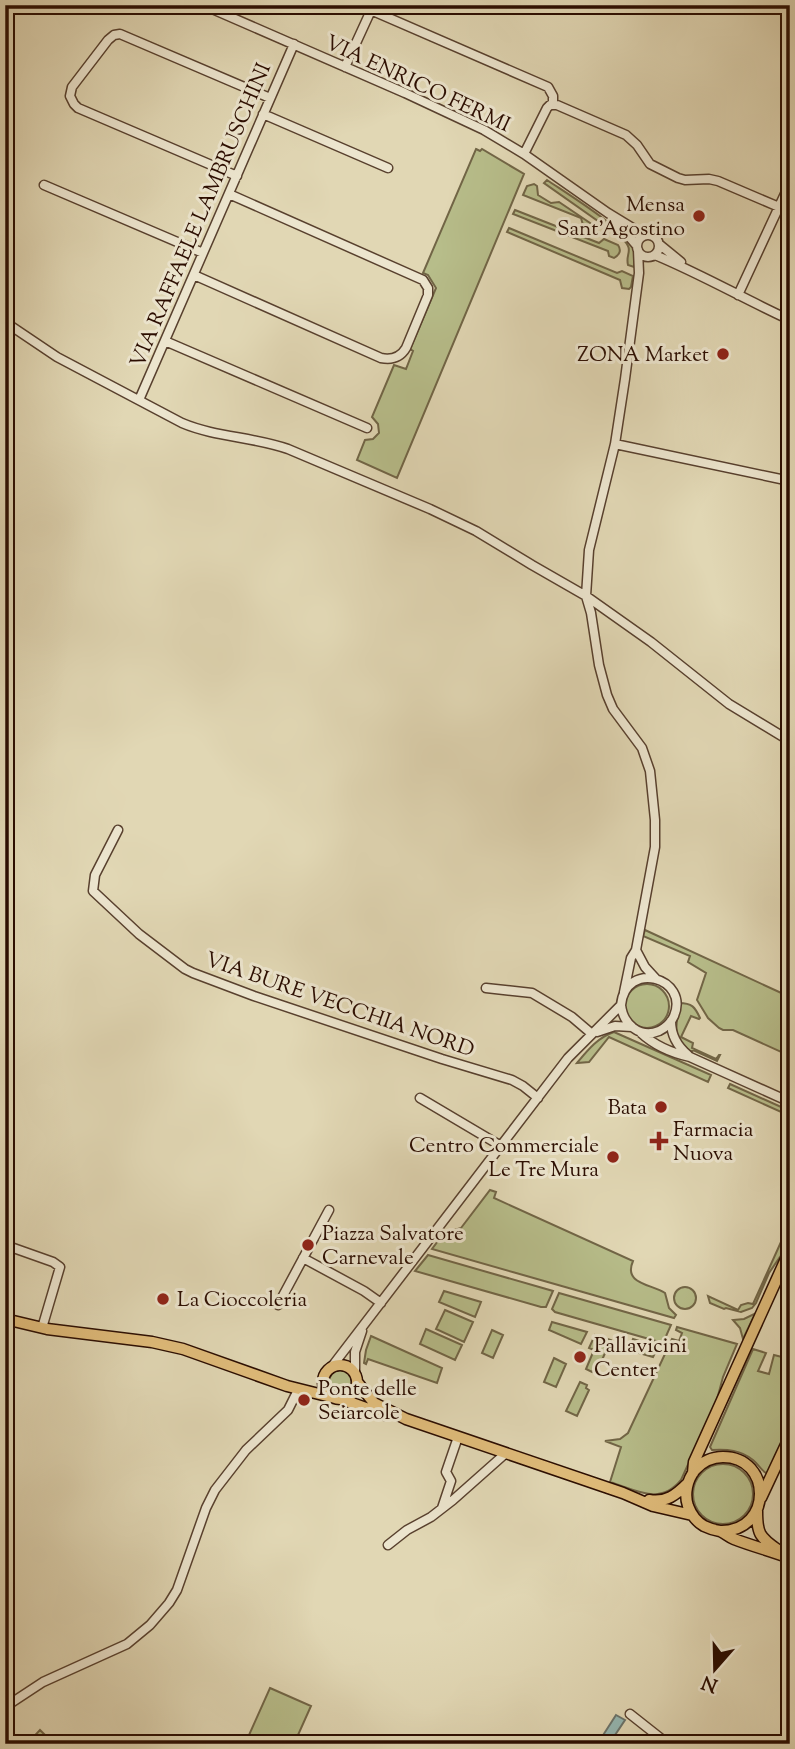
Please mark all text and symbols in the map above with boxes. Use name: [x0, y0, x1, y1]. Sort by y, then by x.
street label: VIA ENRICO FERMI: [319, 29, 515, 141]
street label: VIA RAFFAELE LAMBRUSCHINI: [124, 58, 280, 373]
place label: Mensa Sant'Agostino: [557, 191, 685, 245]
marker: Mensa Sant'Agostino: [691, 208, 707, 224]
place label: ZONA Market: [577, 341, 709, 371]
marker: ZONA Market: [715, 346, 731, 362]
street label: VIA BURE VECCHIA NORD: [201, 946, 478, 1066]
place label: Bata: [607, 1094, 647, 1124]
marker: Bata: [653, 1099, 669, 1115]
place label: Farmacia Nuova: [673, 1116, 754, 1170]
place label: Centro Commerciale Le Tre Mura: [409, 1132, 599, 1186]
marker: Farmacia Nuova: [651, 1133, 667, 1149]
marker: Centro Commerciale Le Tre Mura: [605, 1149, 621, 1165]
place label: Piazza Salvatore Carnevale: [322, 1220, 464, 1274]
marker: Piazza Salvatore Carnevale: [300, 1237, 316, 1253]
place label: La Cioccoleria: [177, 1286, 307, 1316]
marker: La Cioccoleria: [155, 1291, 171, 1307]
place label: Pallavicini Center: [594, 1332, 687, 1386]
marker: Pallavicini Center: [572, 1349, 588, 1365]
place label: Ponte delle Seiarcole: [318, 1375, 417, 1429]
marker: Ponte delle Seiarcole: [296, 1392, 312, 1408]
north arrow: [680, 1634, 750, 1704]
text: N: [698, 1667, 722, 1698]

